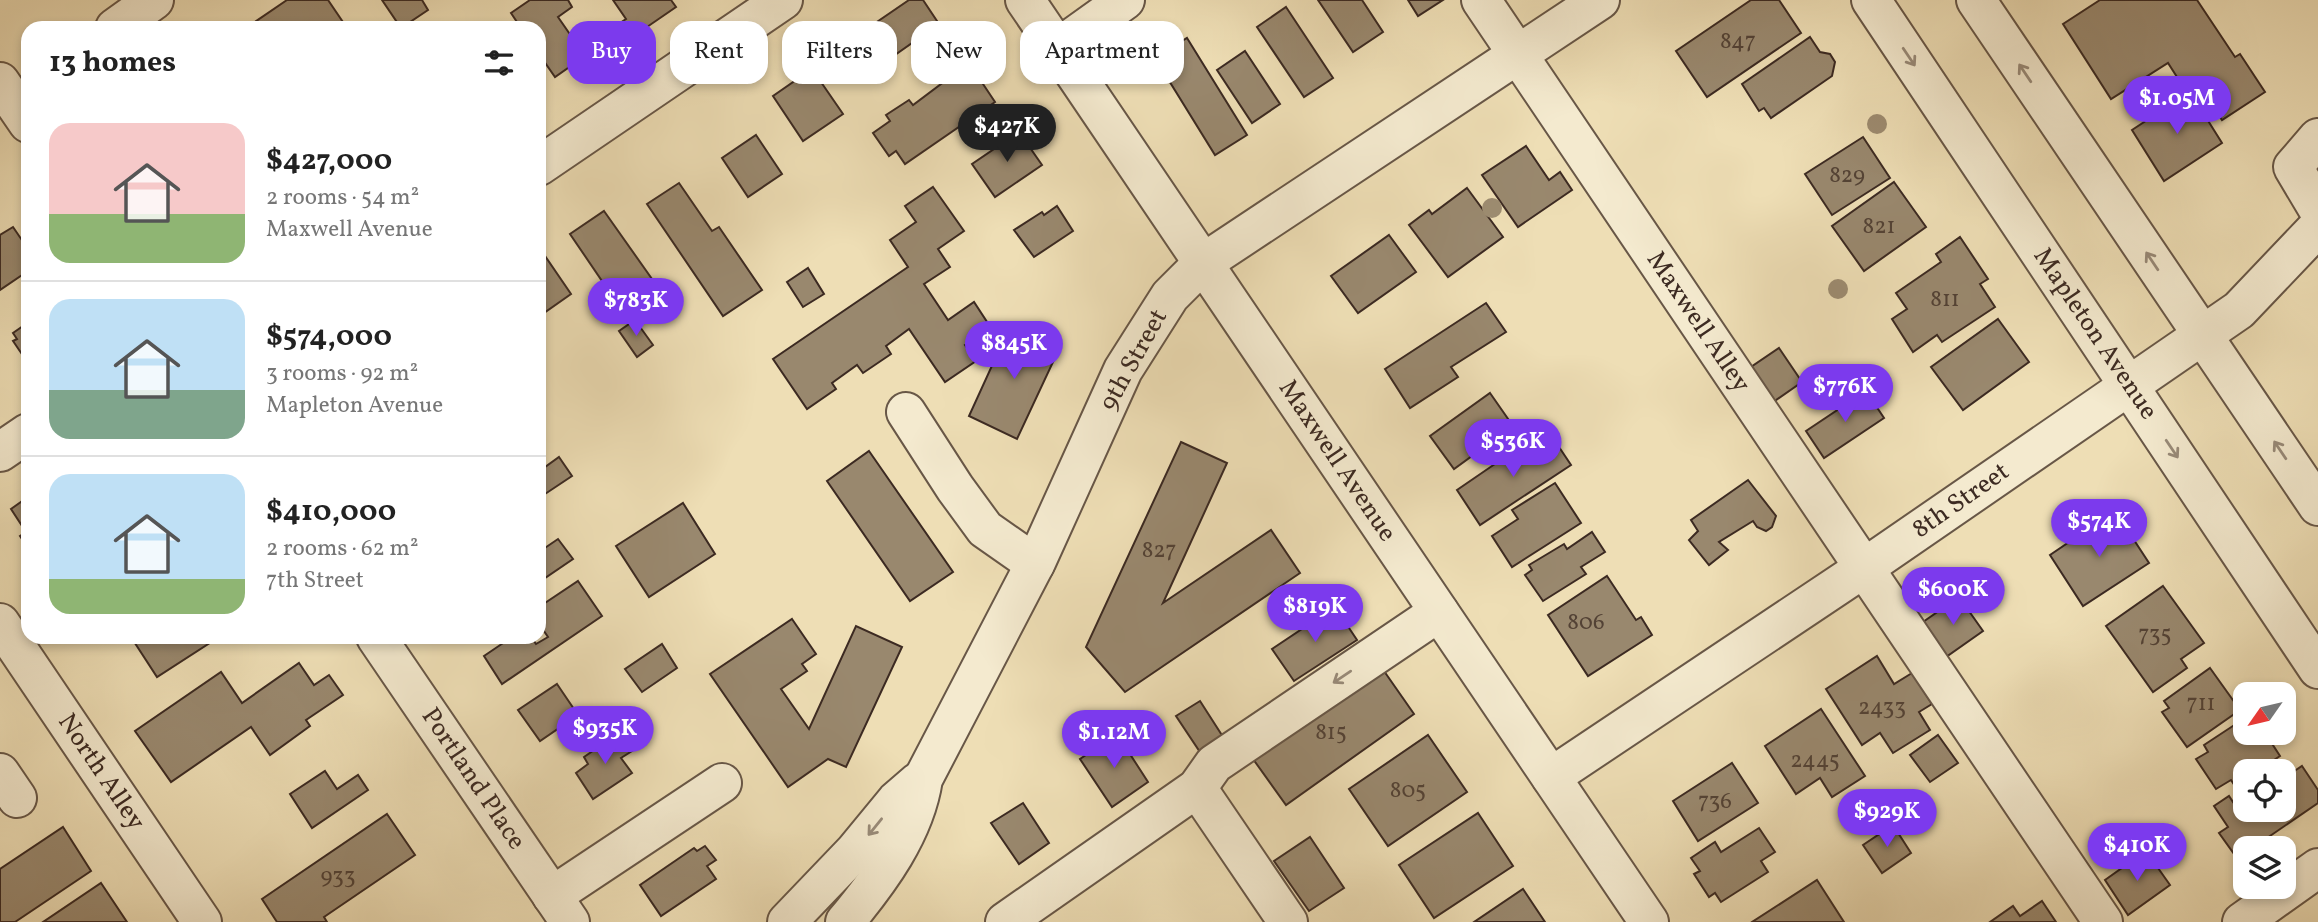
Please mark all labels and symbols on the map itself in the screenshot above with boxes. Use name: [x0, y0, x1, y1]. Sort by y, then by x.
house number: 847: [1720, 26, 1756, 58]
one-way arrow: [1902, 46, 1916, 66]
one-way arrow: [2018, 64, 2032, 83]
pin: $1.05M: [2120, 76, 2234, 136]
pin: $427K: [958, 104, 1056, 164]
house number: 829: [1829, 160, 1865, 192]
house number: 821: [1863, 211, 1895, 243]
street label: Mapleton Avenue: [2024, 241, 2166, 427]
street label: Maxwell Alley: [1637, 244, 1759, 400]
one-way arrow: [2145, 252, 2159, 272]
pin: $783K: [587, 278, 685, 338]
house number: 811: [1930, 284, 1960, 316]
street label: 9th Street: [1091, 303, 1177, 417]
pin: $845K: [965, 322, 1063, 381]
pin: $776K: [1796, 364, 1894, 424]
street label: Maxwell Avenue: [1269, 373, 1405, 549]
pin: $536K: [1464, 420, 1562, 479]
one-way arrow: [2164, 439, 2179, 458]
one-way arrow: [2273, 441, 2287, 460]
street label: 8th Street: [1905, 454, 2017, 548]
pin: $574K: [2050, 500, 2148, 559]
house number: 827: [1142, 535, 1176, 567]
pin: $600K: [1904, 568, 2002, 627]
pin: $819K: [1266, 584, 1364, 644]
house number: 806: [1567, 607, 1605, 639]
house number: 735: [2138, 619, 2172, 651]
one-way arrow: [1333, 670, 1352, 684]
north arrow: [2233, 682, 2296, 746]
house number: 711: [2186, 688, 2216, 720]
house number: 2433: [1858, 692, 1906, 724]
street label: Portland Place: [412, 701, 534, 857]
street label: North Alley: [49, 706, 153, 838]
pin: $935K: [556, 706, 654, 766]
pin: $1.12M: [1057, 710, 1171, 770]
house number: 815: [1315, 717, 1347, 749]
house number: 2445: [1790, 745, 1840, 777]
house number: 805: [1390, 775, 1426, 807]
house number: 736: [1698, 786, 1732, 818]
pin: $929K: [1838, 790, 1936, 849]
one-way arrow: [867, 817, 882, 835]
pin: $410K: [2088, 824, 2186, 883]
house number: 933: [321, 861, 355, 893]

